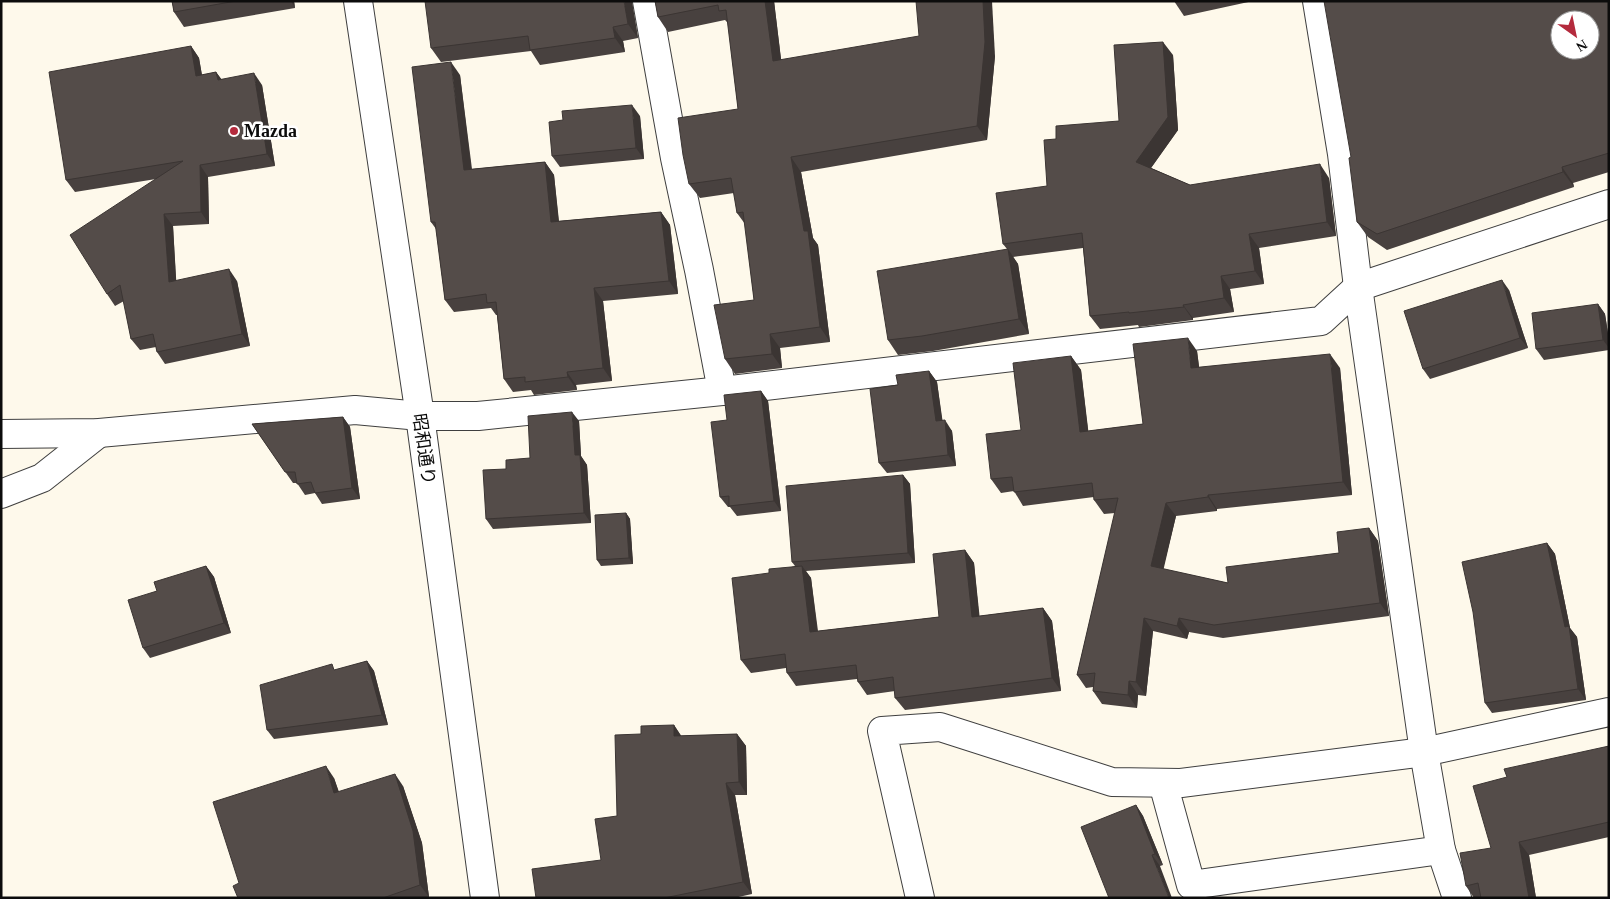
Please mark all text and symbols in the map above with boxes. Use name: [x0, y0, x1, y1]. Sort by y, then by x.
north arrow: [1550, 10, 1600, 60]
text: N: [1573, 36, 1590, 55]
place label: Mazda: [244, 121, 297, 141]
marker: Mazda: [228, 125, 240, 137]
street label: 昭和通り: [409, 412, 439, 486]

